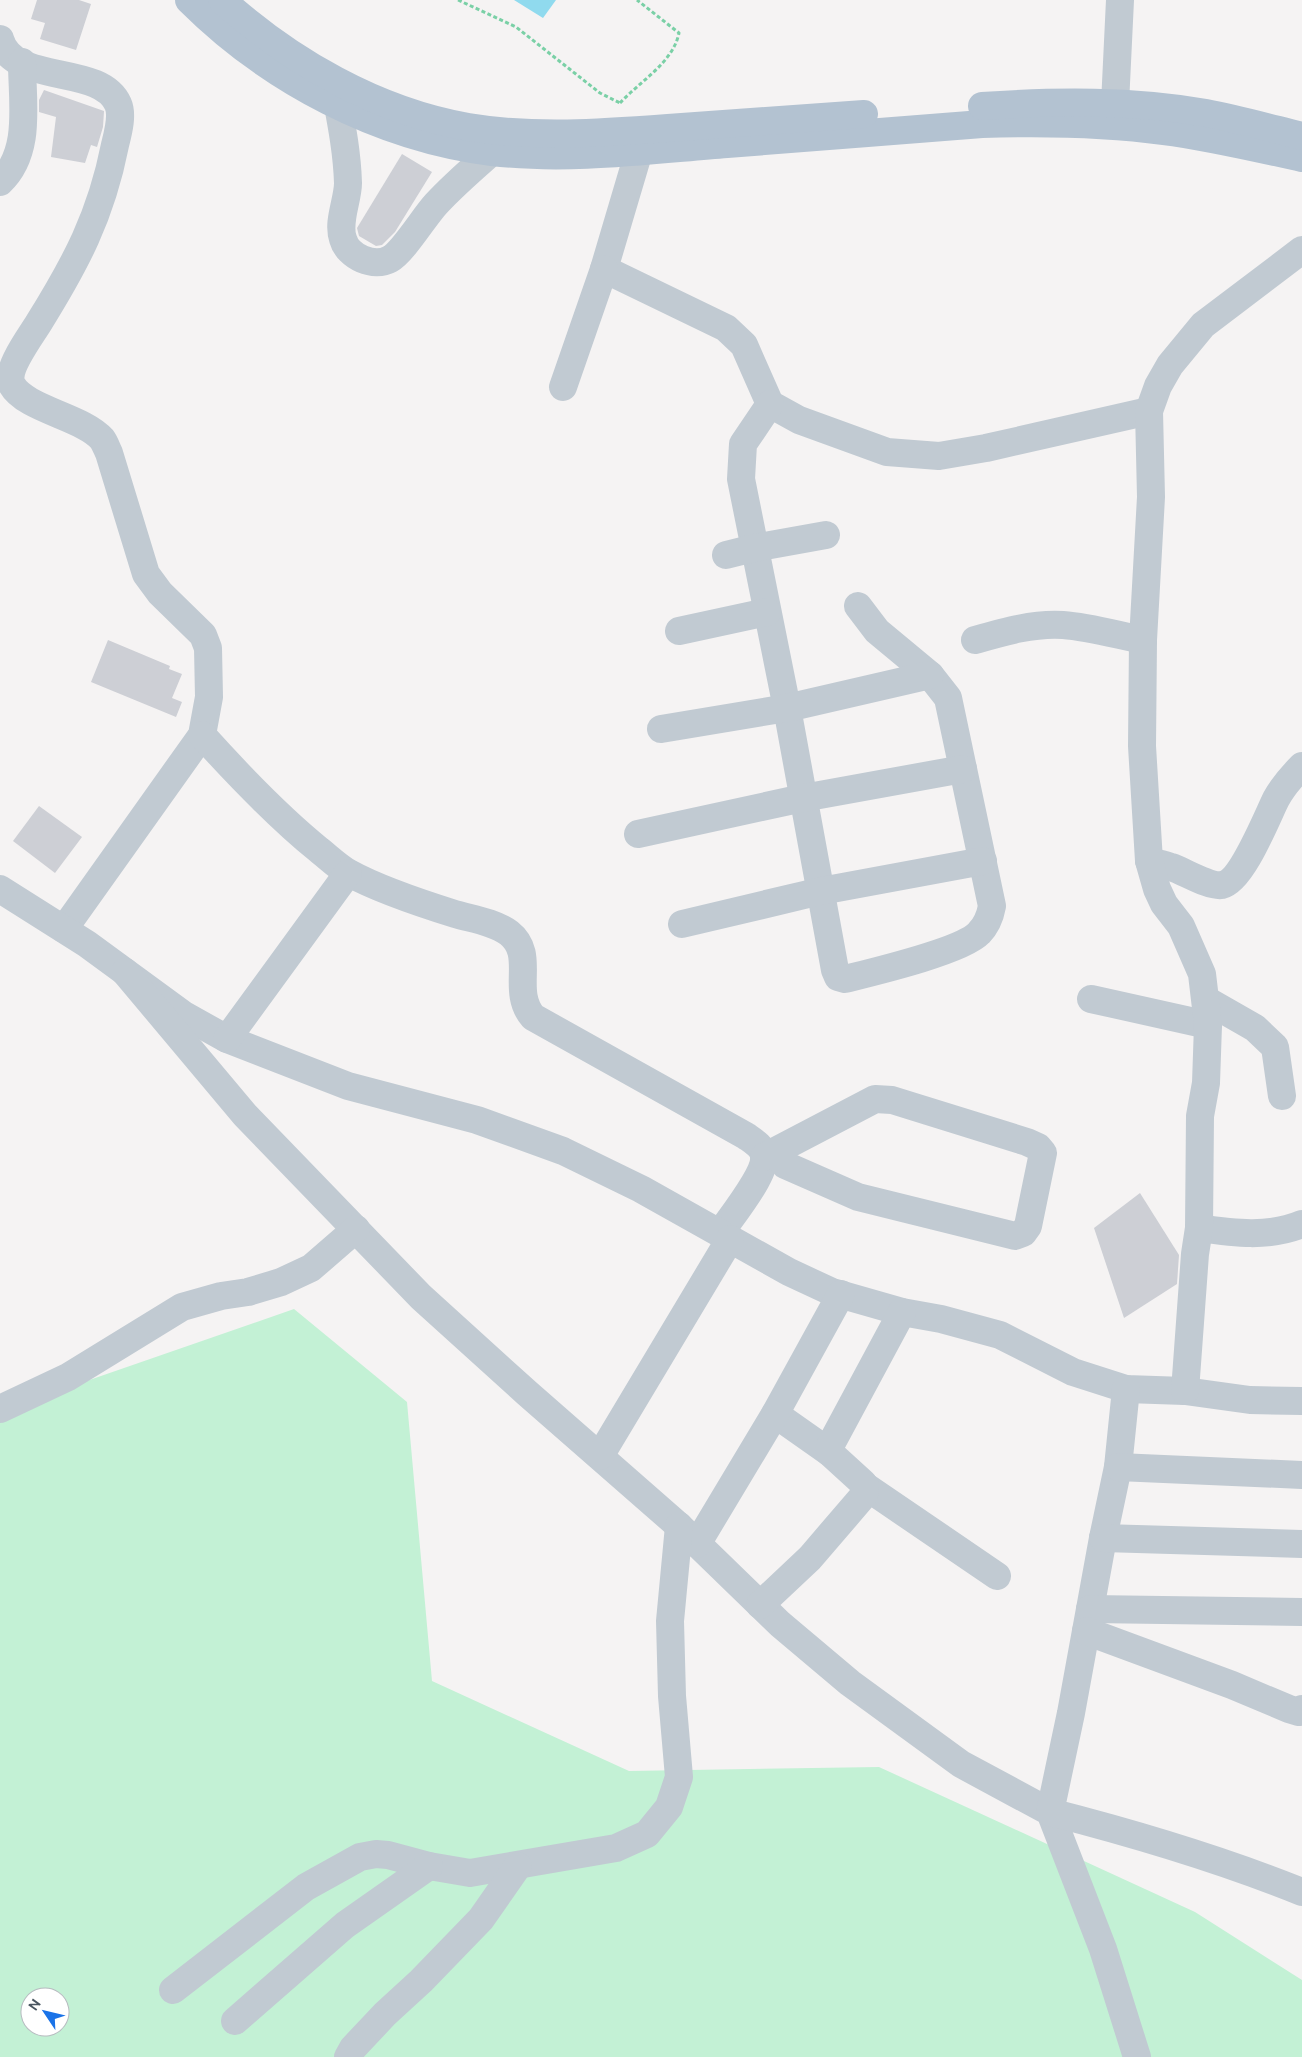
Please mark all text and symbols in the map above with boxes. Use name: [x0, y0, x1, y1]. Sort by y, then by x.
north arrow: [20, 1987, 70, 2037]
text: N: [25, 1996, 44, 2013]

